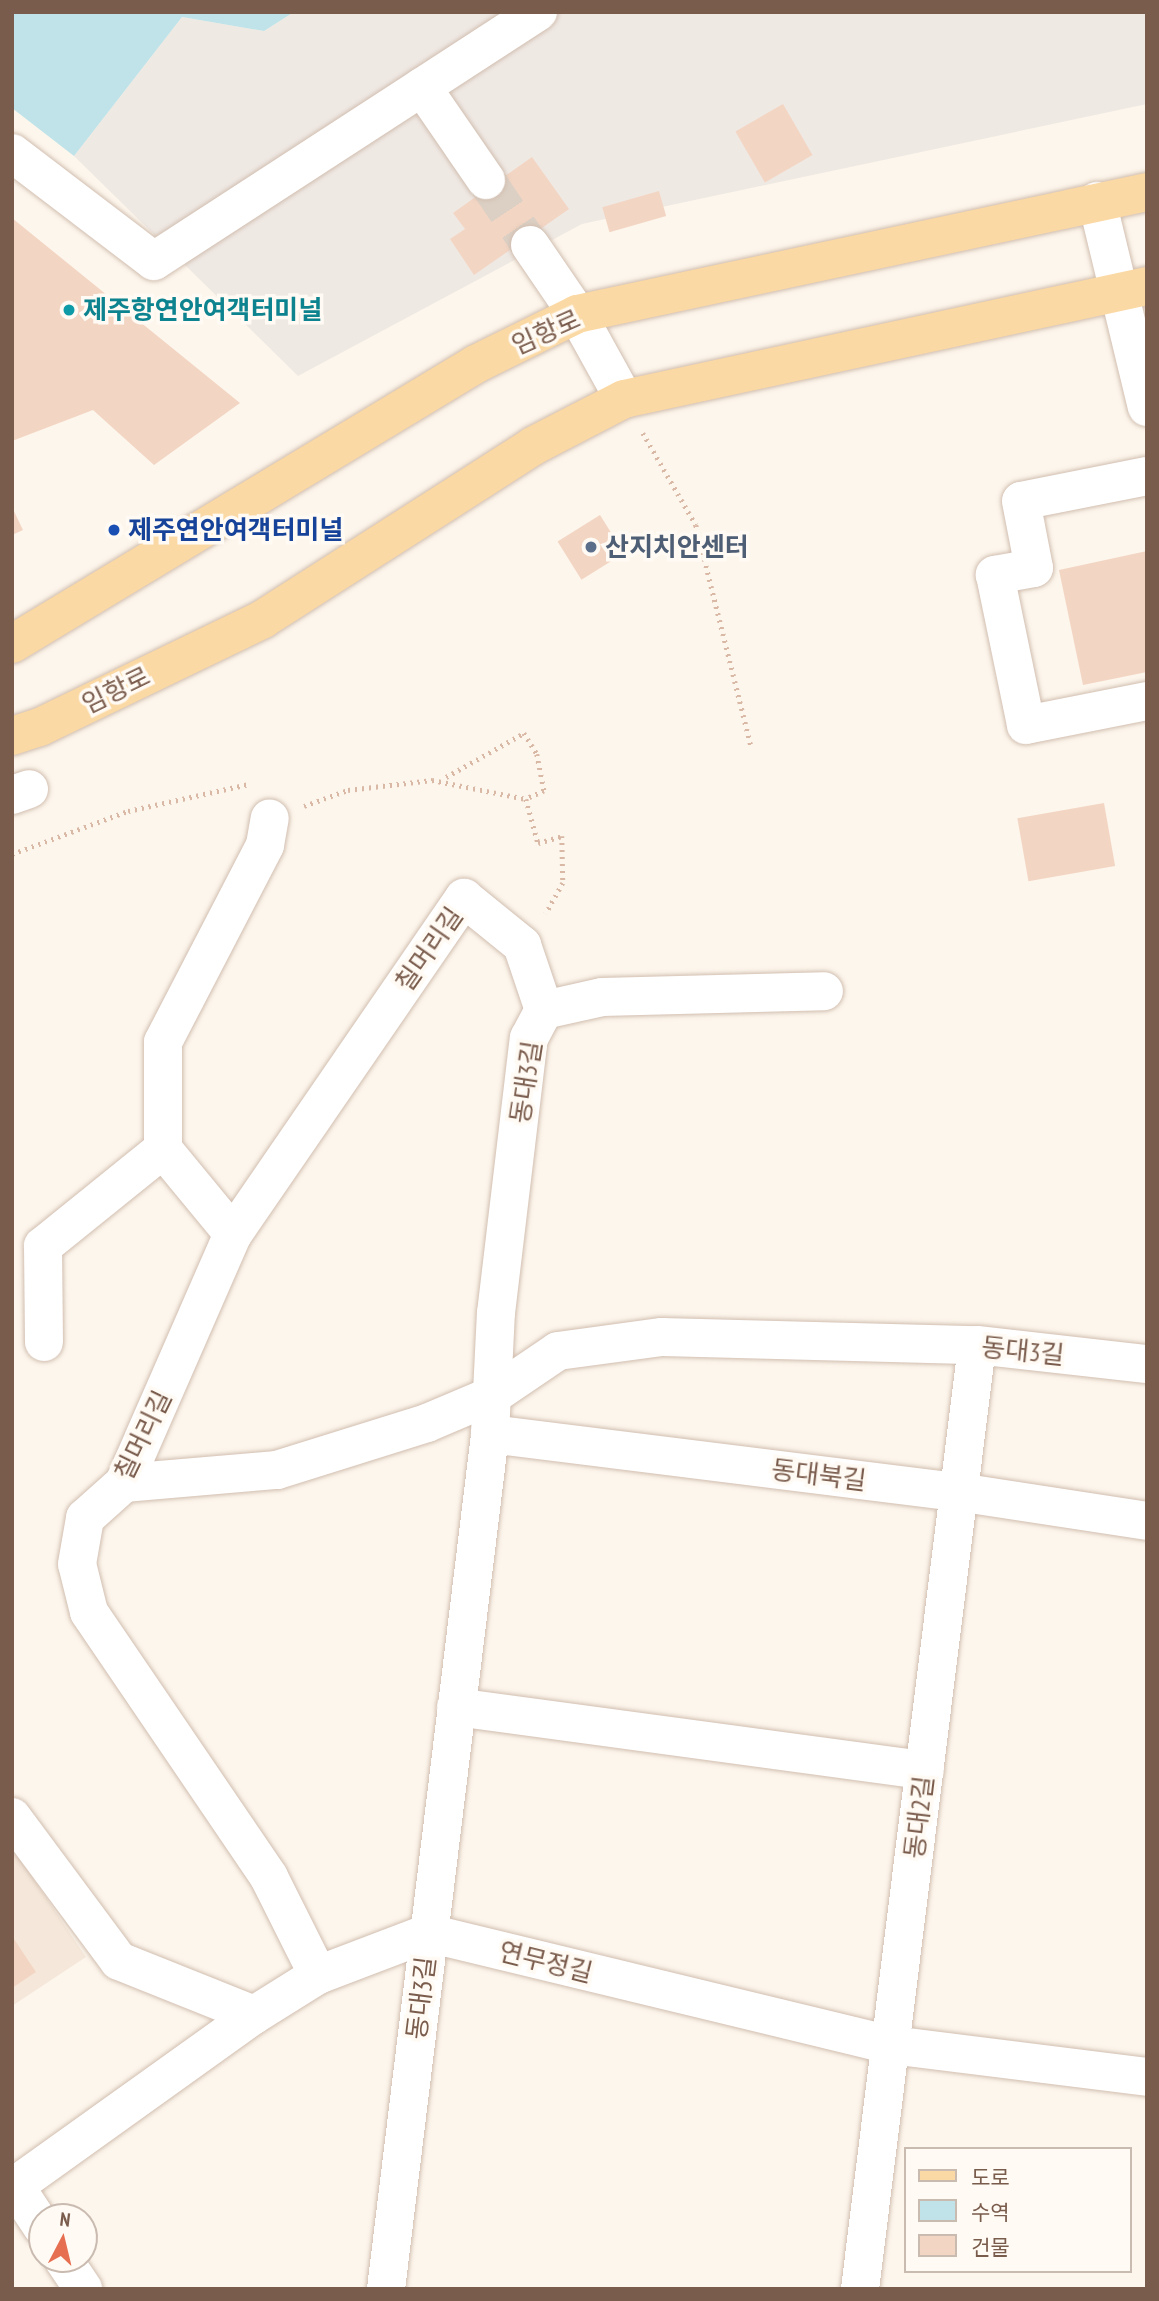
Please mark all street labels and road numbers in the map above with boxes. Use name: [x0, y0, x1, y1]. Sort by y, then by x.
street label: 임항로: [507, 303, 585, 361]
street label: 임항로: [77, 660, 155, 720]
street label: 칠머리길: [389, 901, 469, 997]
street label: 동대3길: [504, 1038, 548, 1126]
street label: 동대3길: [980, 1331, 1066, 1371]
street label: 칠머리길: [108, 1385, 178, 1485]
street label: 동대북길: [770, 1454, 868, 1496]
street label: 동대2길: [898, 1774, 940, 1860]
street label: 연무정길: [496, 1935, 596, 1989]
street label: 동대3길: [400, 1955, 442, 2041]

